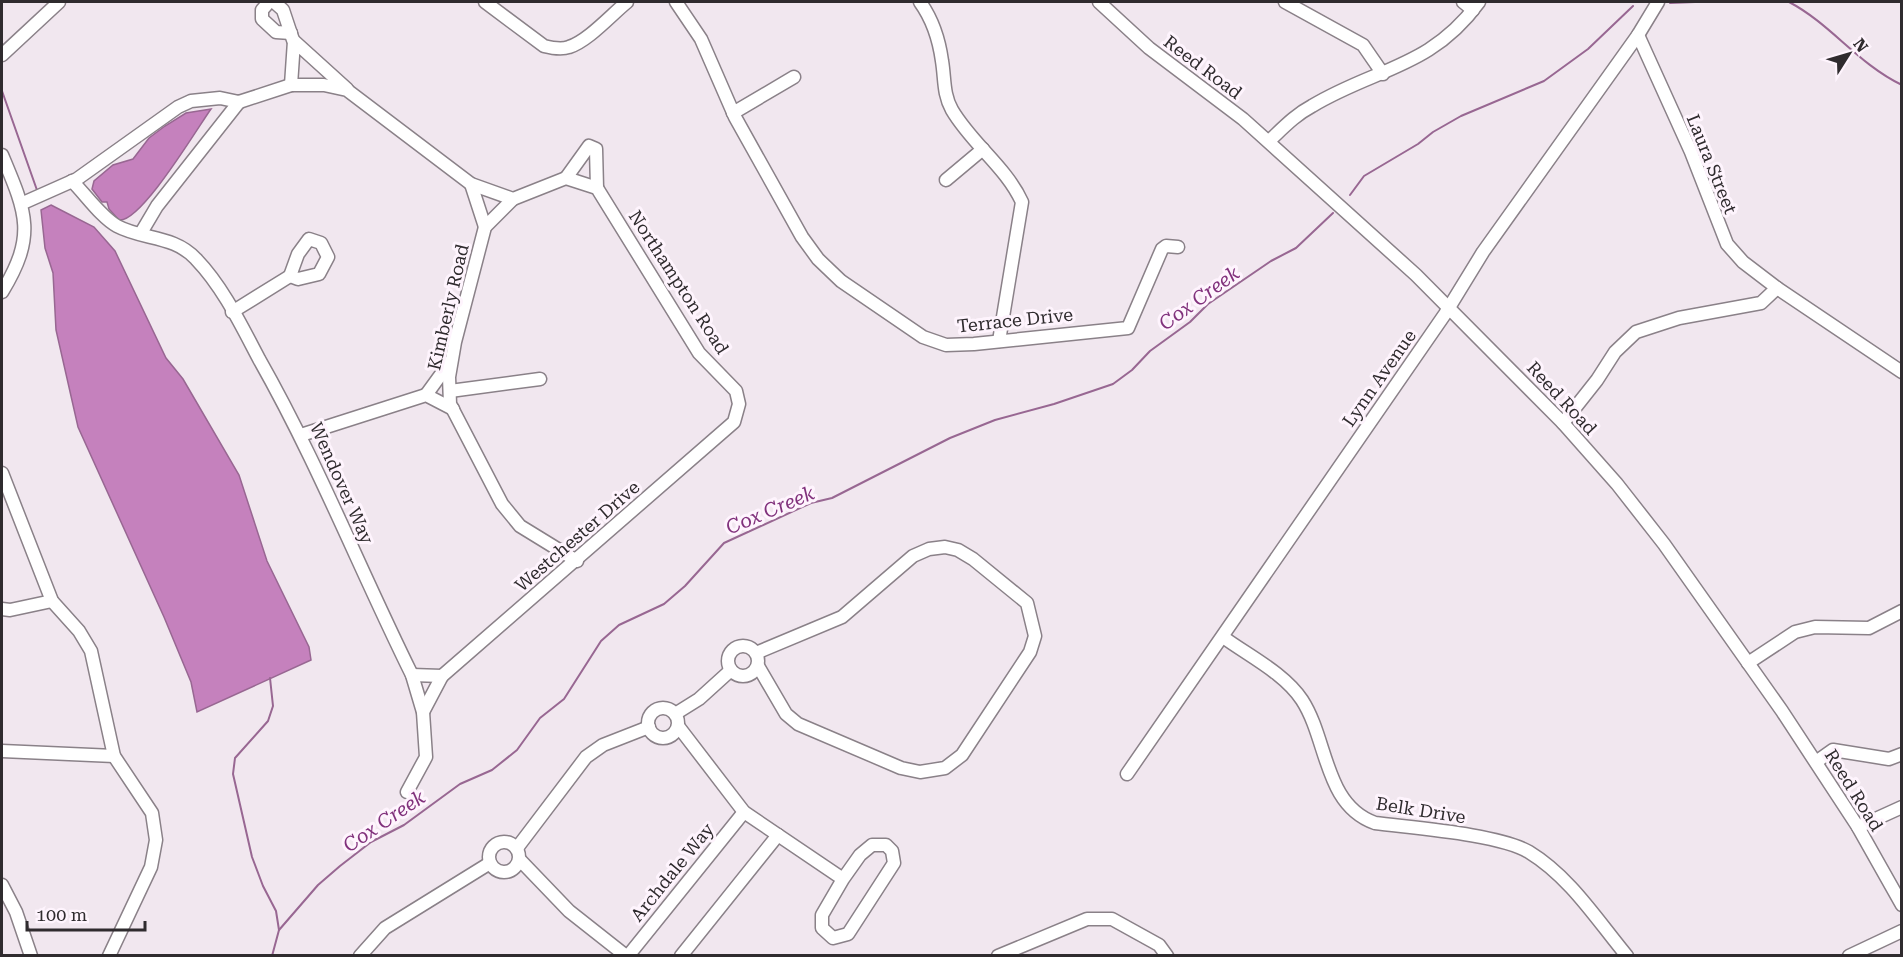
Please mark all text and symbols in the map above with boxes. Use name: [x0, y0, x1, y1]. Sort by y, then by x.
north arrow: [1819, 24, 1879, 84]
street label: Reed Road: [1160, 31, 1247, 103]
text: N: [1849, 35, 1872, 56]
street label: Laura Street: [1683, 111, 1742, 217]
street label: Northampton Road: [625, 206, 734, 358]
street label: Kimberly Road: [423, 241, 473, 372]
water label: Cox Creek: [1154, 261, 1244, 335]
street label: Terrace Drive: [956, 303, 1074, 337]
street label: Lynn Avenue: [1338, 325, 1420, 431]
street label: Reed Road: [1523, 357, 1602, 439]
street label: Wendover Way: [306, 419, 378, 547]
street label: Westchester Drive: [511, 476, 644, 596]
water label: Cox Creek: [722, 481, 818, 539]
street label: Reed Road: [1821, 745, 1888, 835]
water label: Cox Creek: [338, 785, 430, 857]
street label: Belk Drive: [1375, 793, 1467, 827]
street label: Archdale Way: [626, 818, 718, 925]
scale bar: [27, 894, 146, 932]
text: 100 m: [36, 904, 87, 925]

